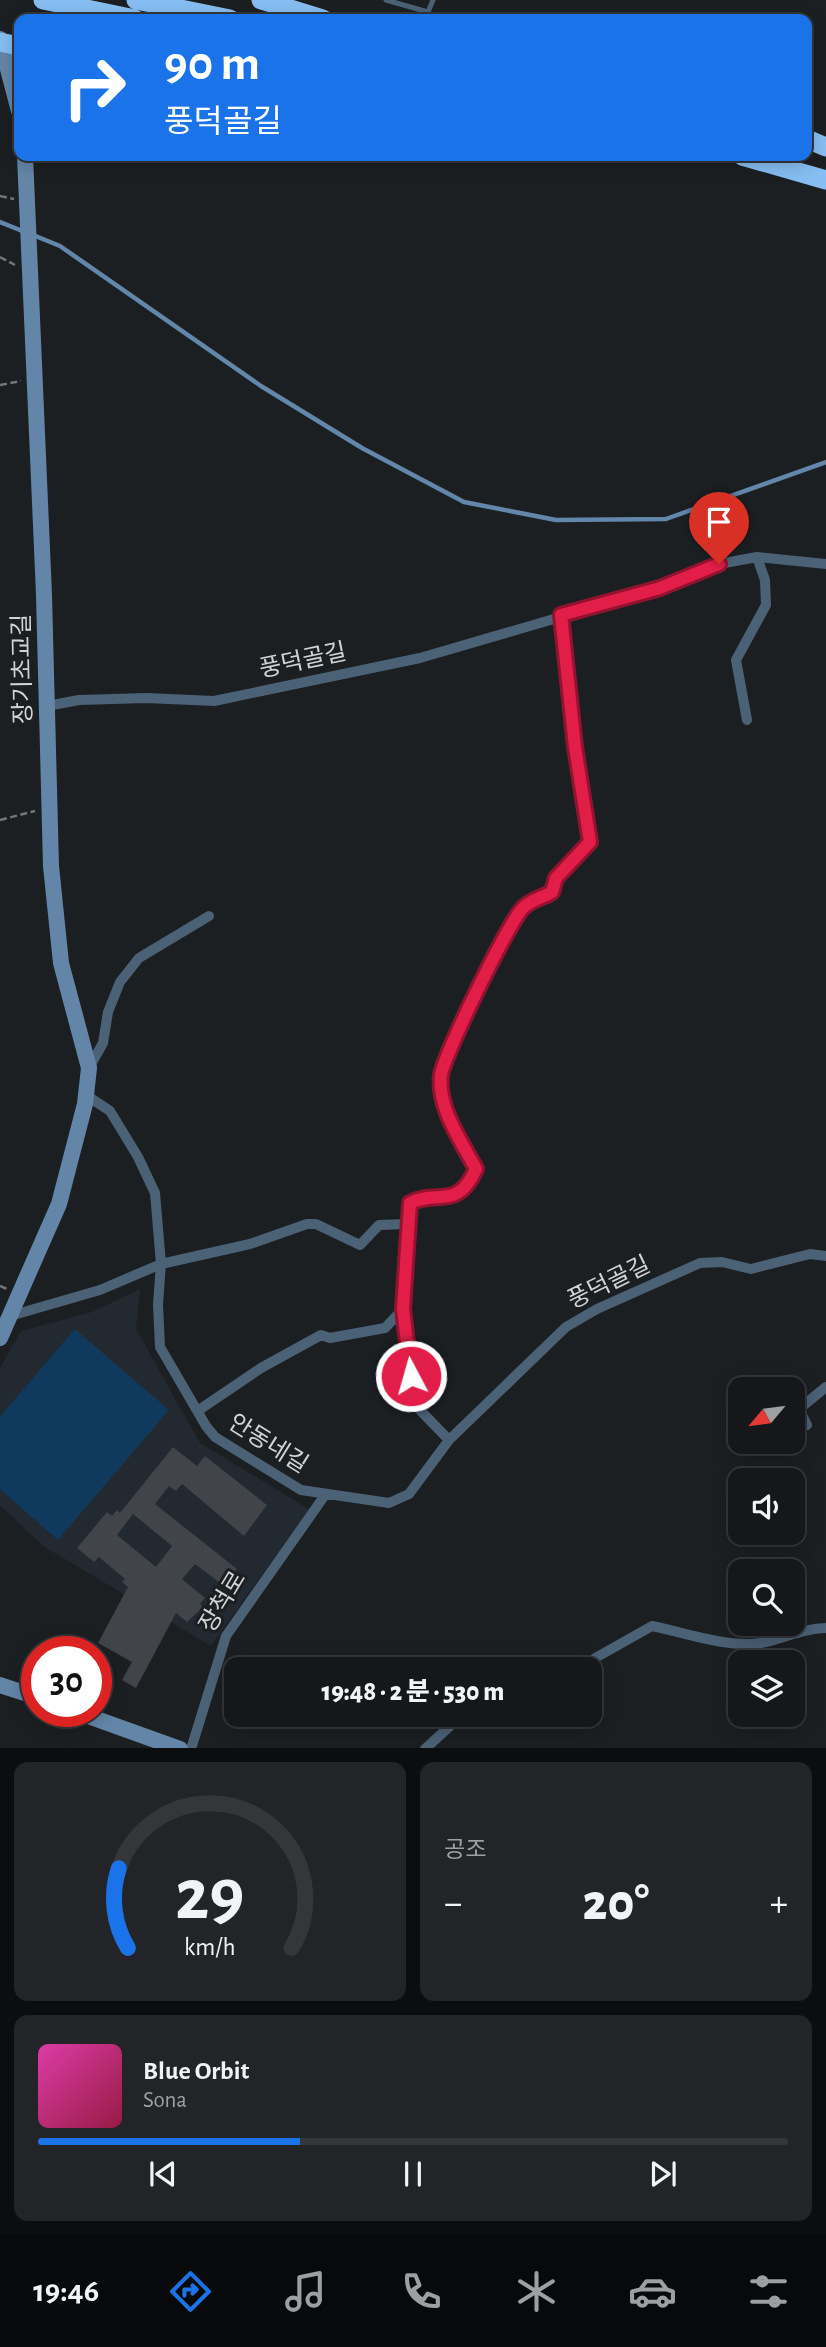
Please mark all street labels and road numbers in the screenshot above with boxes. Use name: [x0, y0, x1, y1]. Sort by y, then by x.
street label: 장기초교길: [8, 614, 36, 724]
street label: 풍덕골길: [257, 639, 349, 682]
street label: 풍덕골길: [564, 1252, 654, 1313]
street label: 안동네길: [224, 1410, 312, 1478]
street label: 장척로: [194, 1566, 250, 1637]

